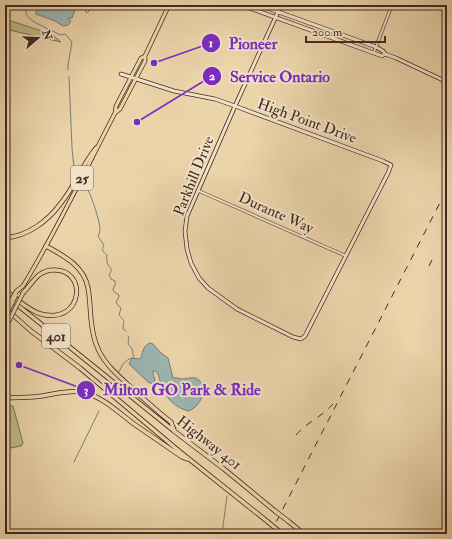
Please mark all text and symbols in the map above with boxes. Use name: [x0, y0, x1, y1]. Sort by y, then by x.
north arrow: [18, 18, 58, 58]
scale bar: [306, 18, 385, 44]
text: 200 m: [312, 25, 343, 40]
text: N: [39, 27, 55, 43]
callout: Pioneer: [201, 29, 285, 57]
text: Pioneer: [229, 34, 278, 54]
text: 1: [209, 36, 213, 51]
callout: Service Ontario: [202, 62, 338, 90]
text: Service Ontario: [230, 67, 330, 87]
text: 2: [209, 69, 215, 84]
street label: High Point Drive: [255, 94, 359, 148]
street label: Parkhill Drive: [169, 133, 219, 219]
road number: 25: [71, 166, 93, 190]
street label: Durante Way: [235, 188, 317, 238]
road number: 401: [42, 324, 70, 348]
callout: Milton GO Park & Ride: [76, 376, 269, 404]
text: Milton GO Park & Ride: [102, 380, 261, 400]
text: 3: [84, 383, 89, 398]
street label: Highway 401: [173, 412, 245, 474]

